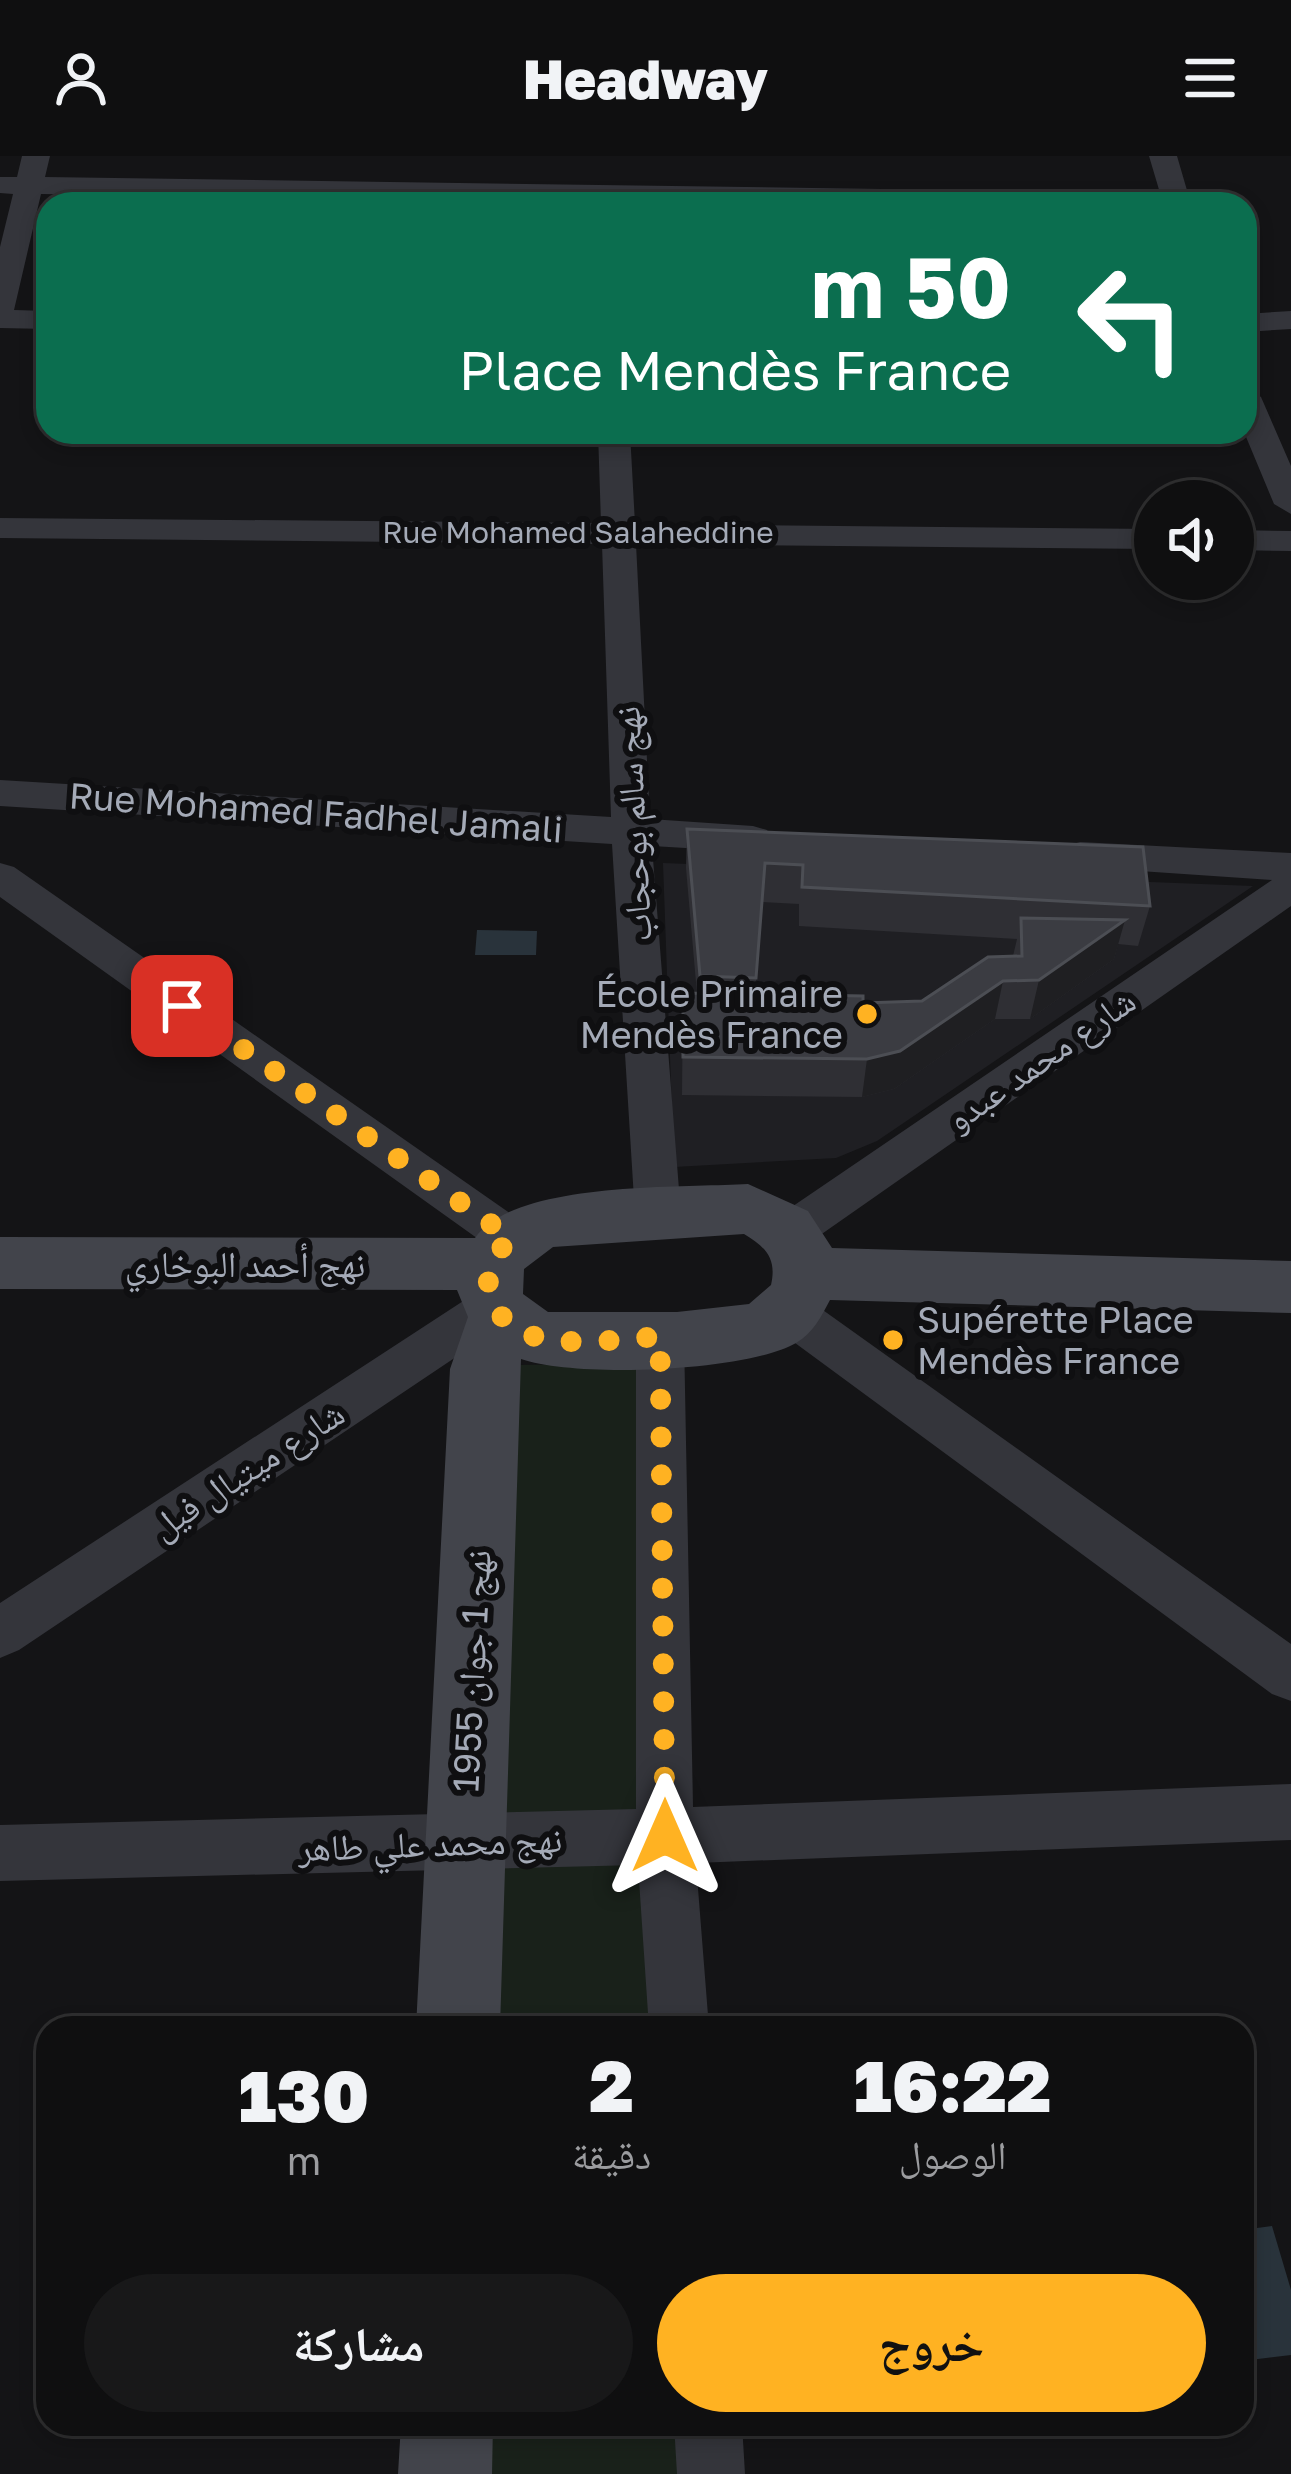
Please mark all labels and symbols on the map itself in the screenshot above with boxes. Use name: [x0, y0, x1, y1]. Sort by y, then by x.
street label: Rue Mohamed Salaheddine: [382, 514, 774, 550]
street label: نهج سالم بوحجاب: [604, 705, 663, 943]
street label: Rue Mohamed Fadhel Jamali: [68, 773, 564, 851]
pin: [131, 955, 233, 1057]
place label: École Primaire Mendès France: [580, 972, 843, 1056]
street label: شارع محمد عبدو: [937, 978, 1144, 1142]
marker: École Primaire Mendès France: [854, 1001, 880, 1027]
street label: نهج أحمد البوخاري: [125, 1242, 365, 1293]
place label: Supérette Place Mendès France: [917, 1298, 1194, 1382]
marker: Supérette Place Mendès France: [880, 1327, 906, 1353]
street label: شارع ميتيال فيل: [142, 1391, 353, 1549]
street label: نهج 1 جوان 1955: [443, 1549, 501, 1793]
position arrow: [602, 1773, 728, 1899]
street label: نهج محمد علي طاهر: [296, 1817, 563, 1877]

